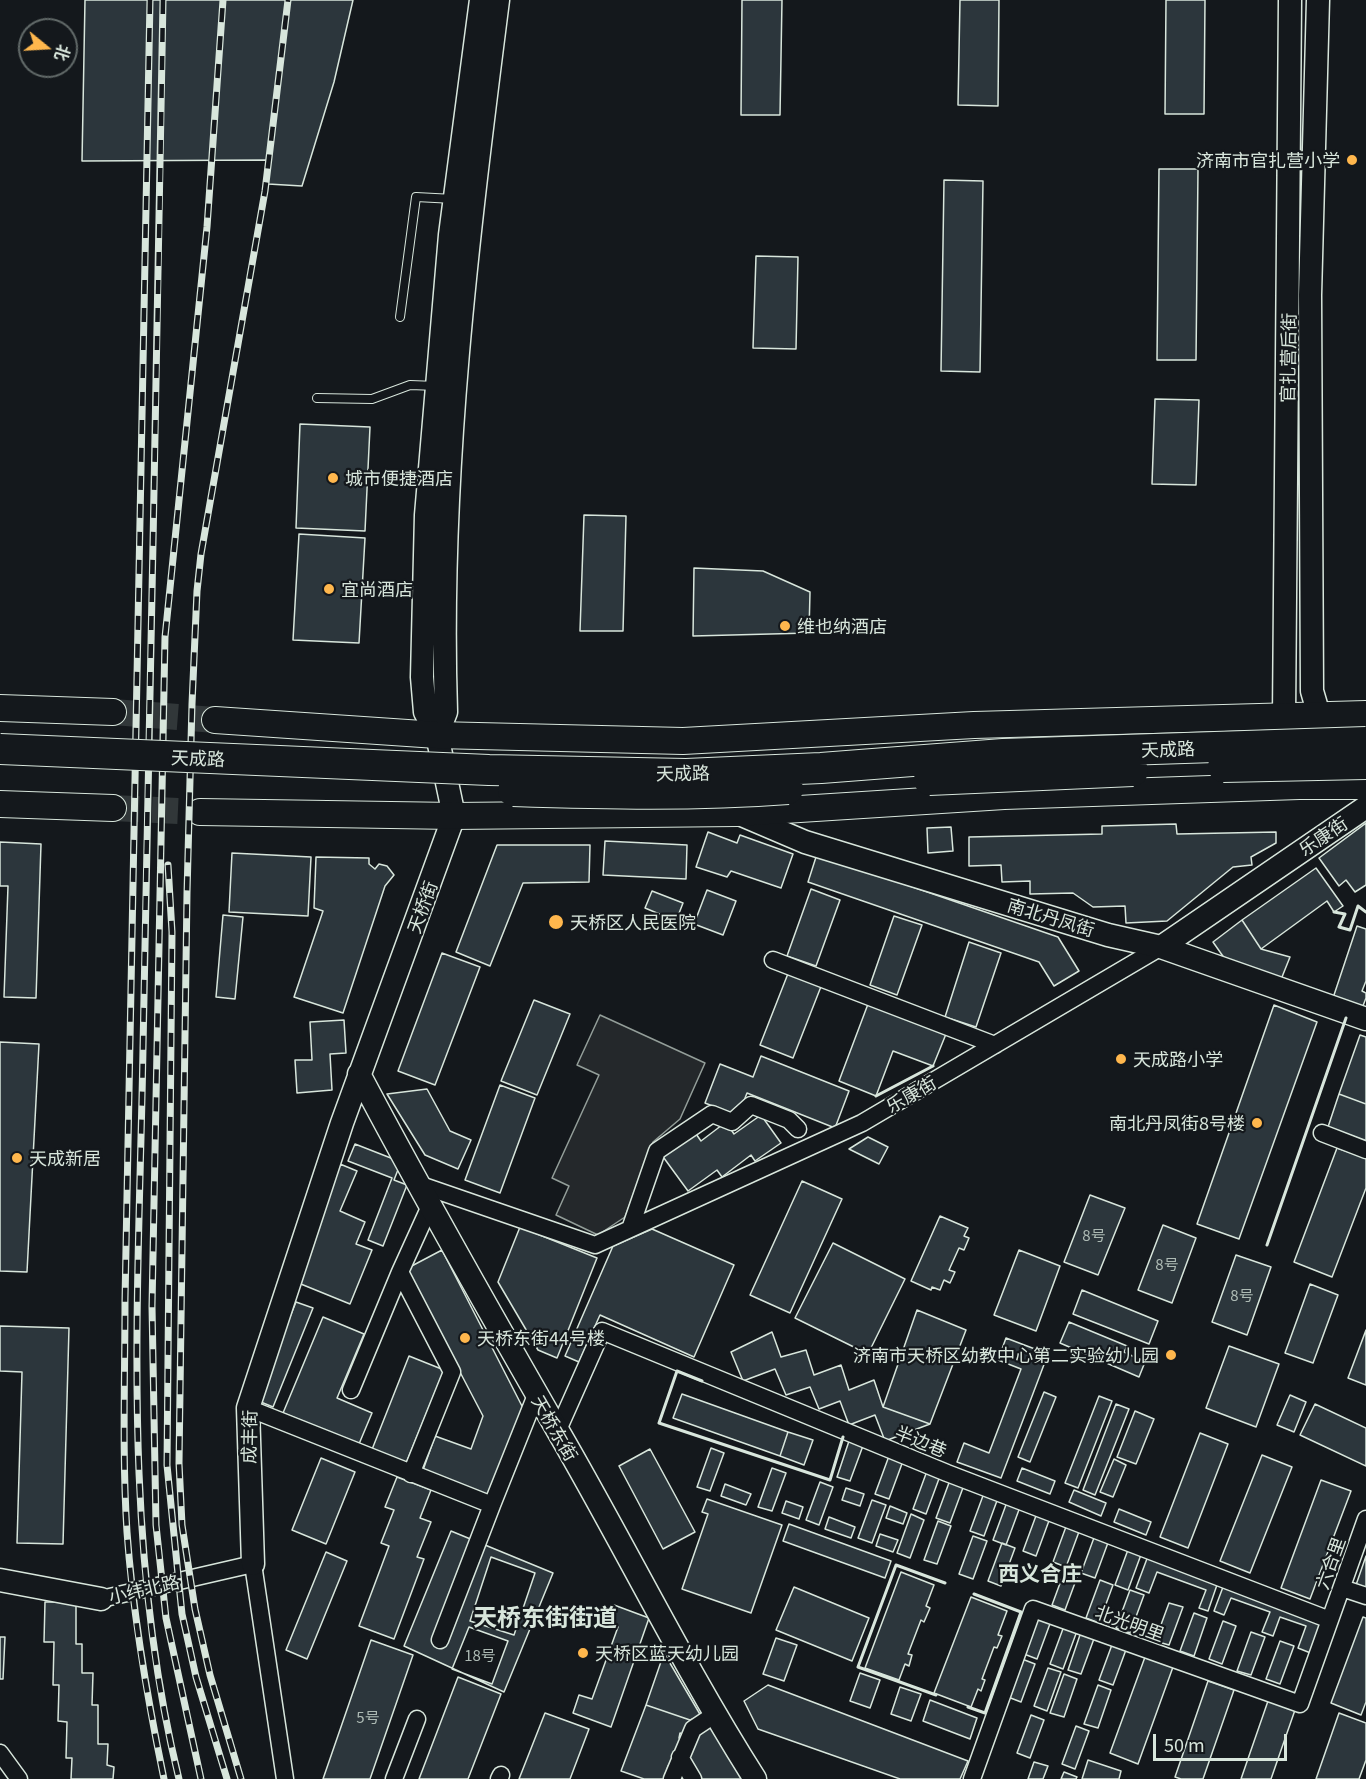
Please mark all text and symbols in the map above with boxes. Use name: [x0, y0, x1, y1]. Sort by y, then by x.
north arrow: [18, 18, 78, 78]
text: 北: [49, 42, 77, 64]
place label: 济南市官扎营小学: [1196, 149, 1340, 171]
marker: 济南市官扎营小学: [1345, 153, 1359, 167]
street label: 官扎营后街: [1276, 313, 1300, 403]
place label: 城市便捷酒店: [345, 467, 453, 489]
marker: 城市便捷酒店: [326, 471, 340, 485]
place label: 宜尚酒店: [341, 578, 413, 600]
marker: 宜尚酒店: [322, 582, 336, 596]
place label: 维也纳酒店: [797, 615, 887, 637]
marker: 维也纳酒店: [778, 619, 792, 633]
street label: 天成路: [1141, 737, 1195, 761]
street label: 天成路: [171, 746, 225, 770]
street label: 天成路: [656, 762, 710, 784]
street label: 乐康街: [1295, 812, 1351, 860]
street label: 天桥街: [403, 878, 441, 936]
street label: 南北丹凤街: [1005, 894, 1097, 940]
place label: 天桥区人民医院: [570, 911, 696, 933]
marker: 天桥区人民医院: [547, 913, 565, 931]
place label: 天成路小学: [1133, 1048, 1223, 1070]
marker: 天成路小学: [1114, 1052, 1128, 1066]
street label: 乐康街: [882, 1071, 940, 1117]
place label: 南北丹凤街8号楼: [1109, 1112, 1245, 1134]
marker: 南北丹凤街8号楼: [1250, 1116, 1264, 1130]
place label: 天成新居: [29, 1147, 101, 1169]
marker: 天成新居: [10, 1151, 24, 1165]
house number: 8号: [1082, 1226, 1106, 1244]
house number: 8号: [1155, 1255, 1179, 1273]
house number: 8号: [1230, 1286, 1254, 1304]
place label: 天桥东街44号楼: [477, 1327, 605, 1349]
marker: 天桥东街44号楼: [458, 1331, 472, 1345]
place label: 济南市天桥区幼教中心第二实验幼儿园: [853, 1344, 1159, 1366]
marker: 济南市天桥区幼教中心第二实验幼儿园: [1164, 1348, 1178, 1362]
street label: 天桥东街: [528, 1391, 582, 1465]
street label: 成丰街: [238, 1410, 260, 1464]
street label: 半边巷: [892, 1421, 950, 1461]
street label: 六合里: [1311, 1534, 1349, 1592]
district label: 西义合庄: [998, 1560, 1082, 1586]
street label: 小纬北路: [106, 1570, 182, 1608]
street label: 北光明里: [1092, 1601, 1168, 1645]
district label: 天桥东街街道: [473, 1603, 617, 1631]
place label: 天桥区蓝天幼儿园: [595, 1642, 739, 1664]
house number: 18号: [464, 1646, 496, 1664]
marker: 天桥区蓝天幼儿园: [576, 1646, 590, 1660]
house number: 5号: [356, 1708, 380, 1726]
scale bar: [1156, 1722, 1290, 1760]
text: 50 m: [1164, 1731, 1205, 1757]

